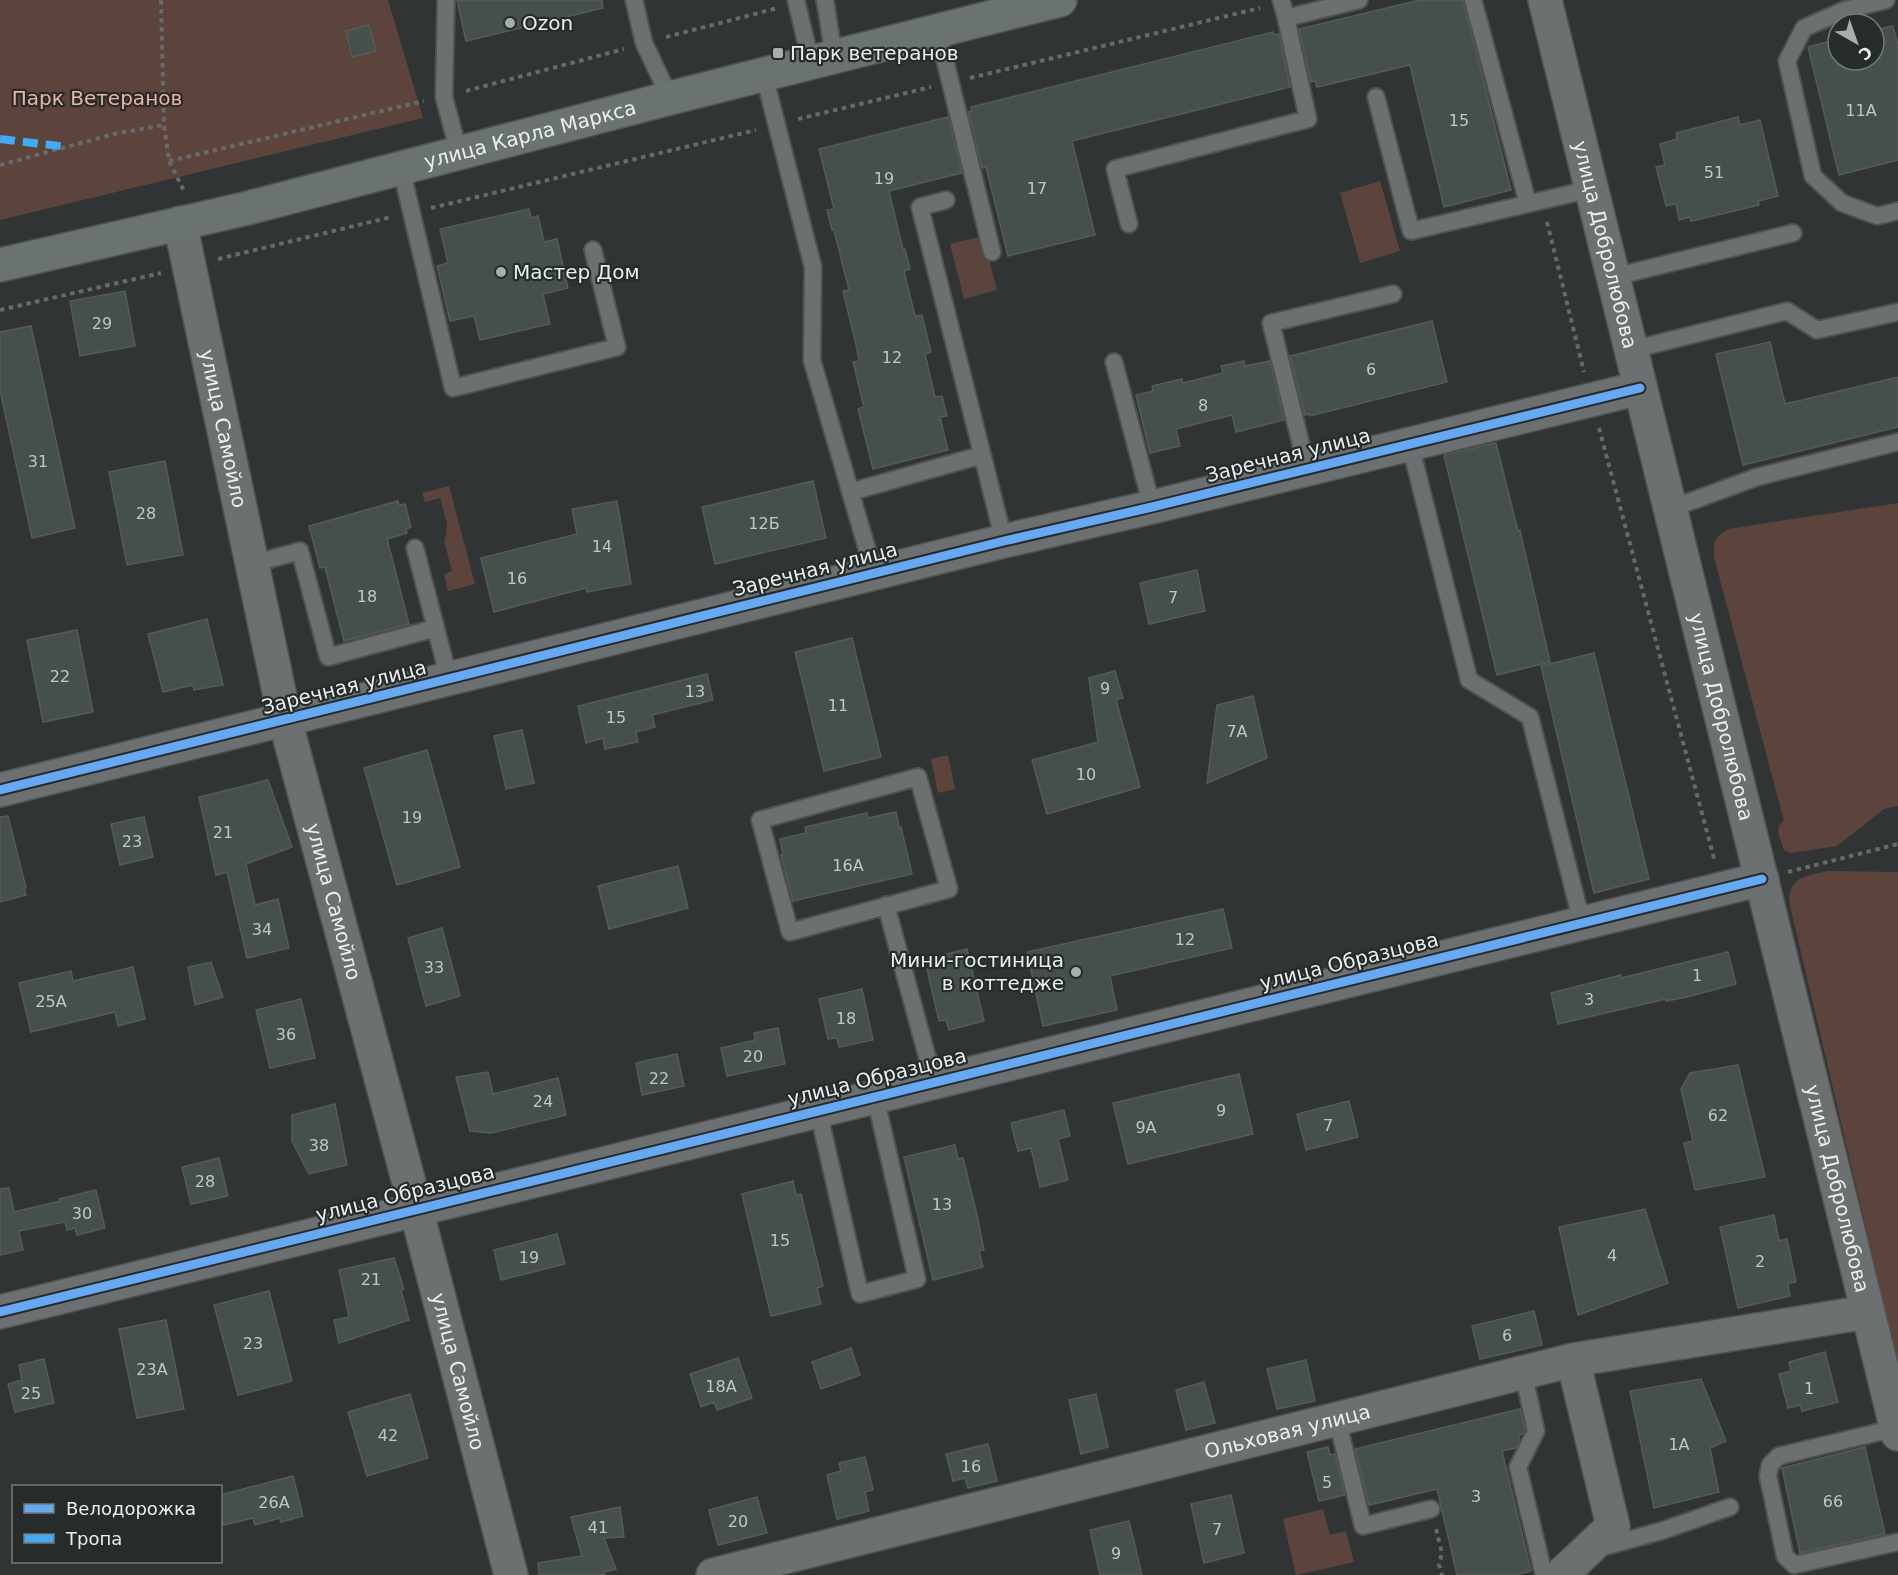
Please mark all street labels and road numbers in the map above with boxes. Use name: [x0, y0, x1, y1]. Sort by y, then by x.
street label: улица Карла Маркса: [422, 95, 639, 174]
street label: улица Добролюбова: [1568, 138, 1642, 351]
street label: улица Самойло: [195, 347, 252, 510]
street label: Заречная улица: [1203, 423, 1373, 487]
street label: Заречная улица: [730, 537, 900, 601]
street label: улица Добролюбова: [1684, 610, 1759, 823]
street label: Заречная улица: [259, 655, 429, 719]
street label: улица Самойло: [301, 821, 366, 983]
street label: улица Образцова: [1257, 927, 1441, 995]
street label: улица Образцова: [785, 1043, 969, 1111]
street label: улица Добролюбова: [1800, 1082, 1875, 1295]
street label: улица Образцова: [313, 1159, 497, 1227]
street label: улица Самойло: [426, 1290, 490, 1453]
street label: Ольховая улица: [1202, 1399, 1373, 1464]

